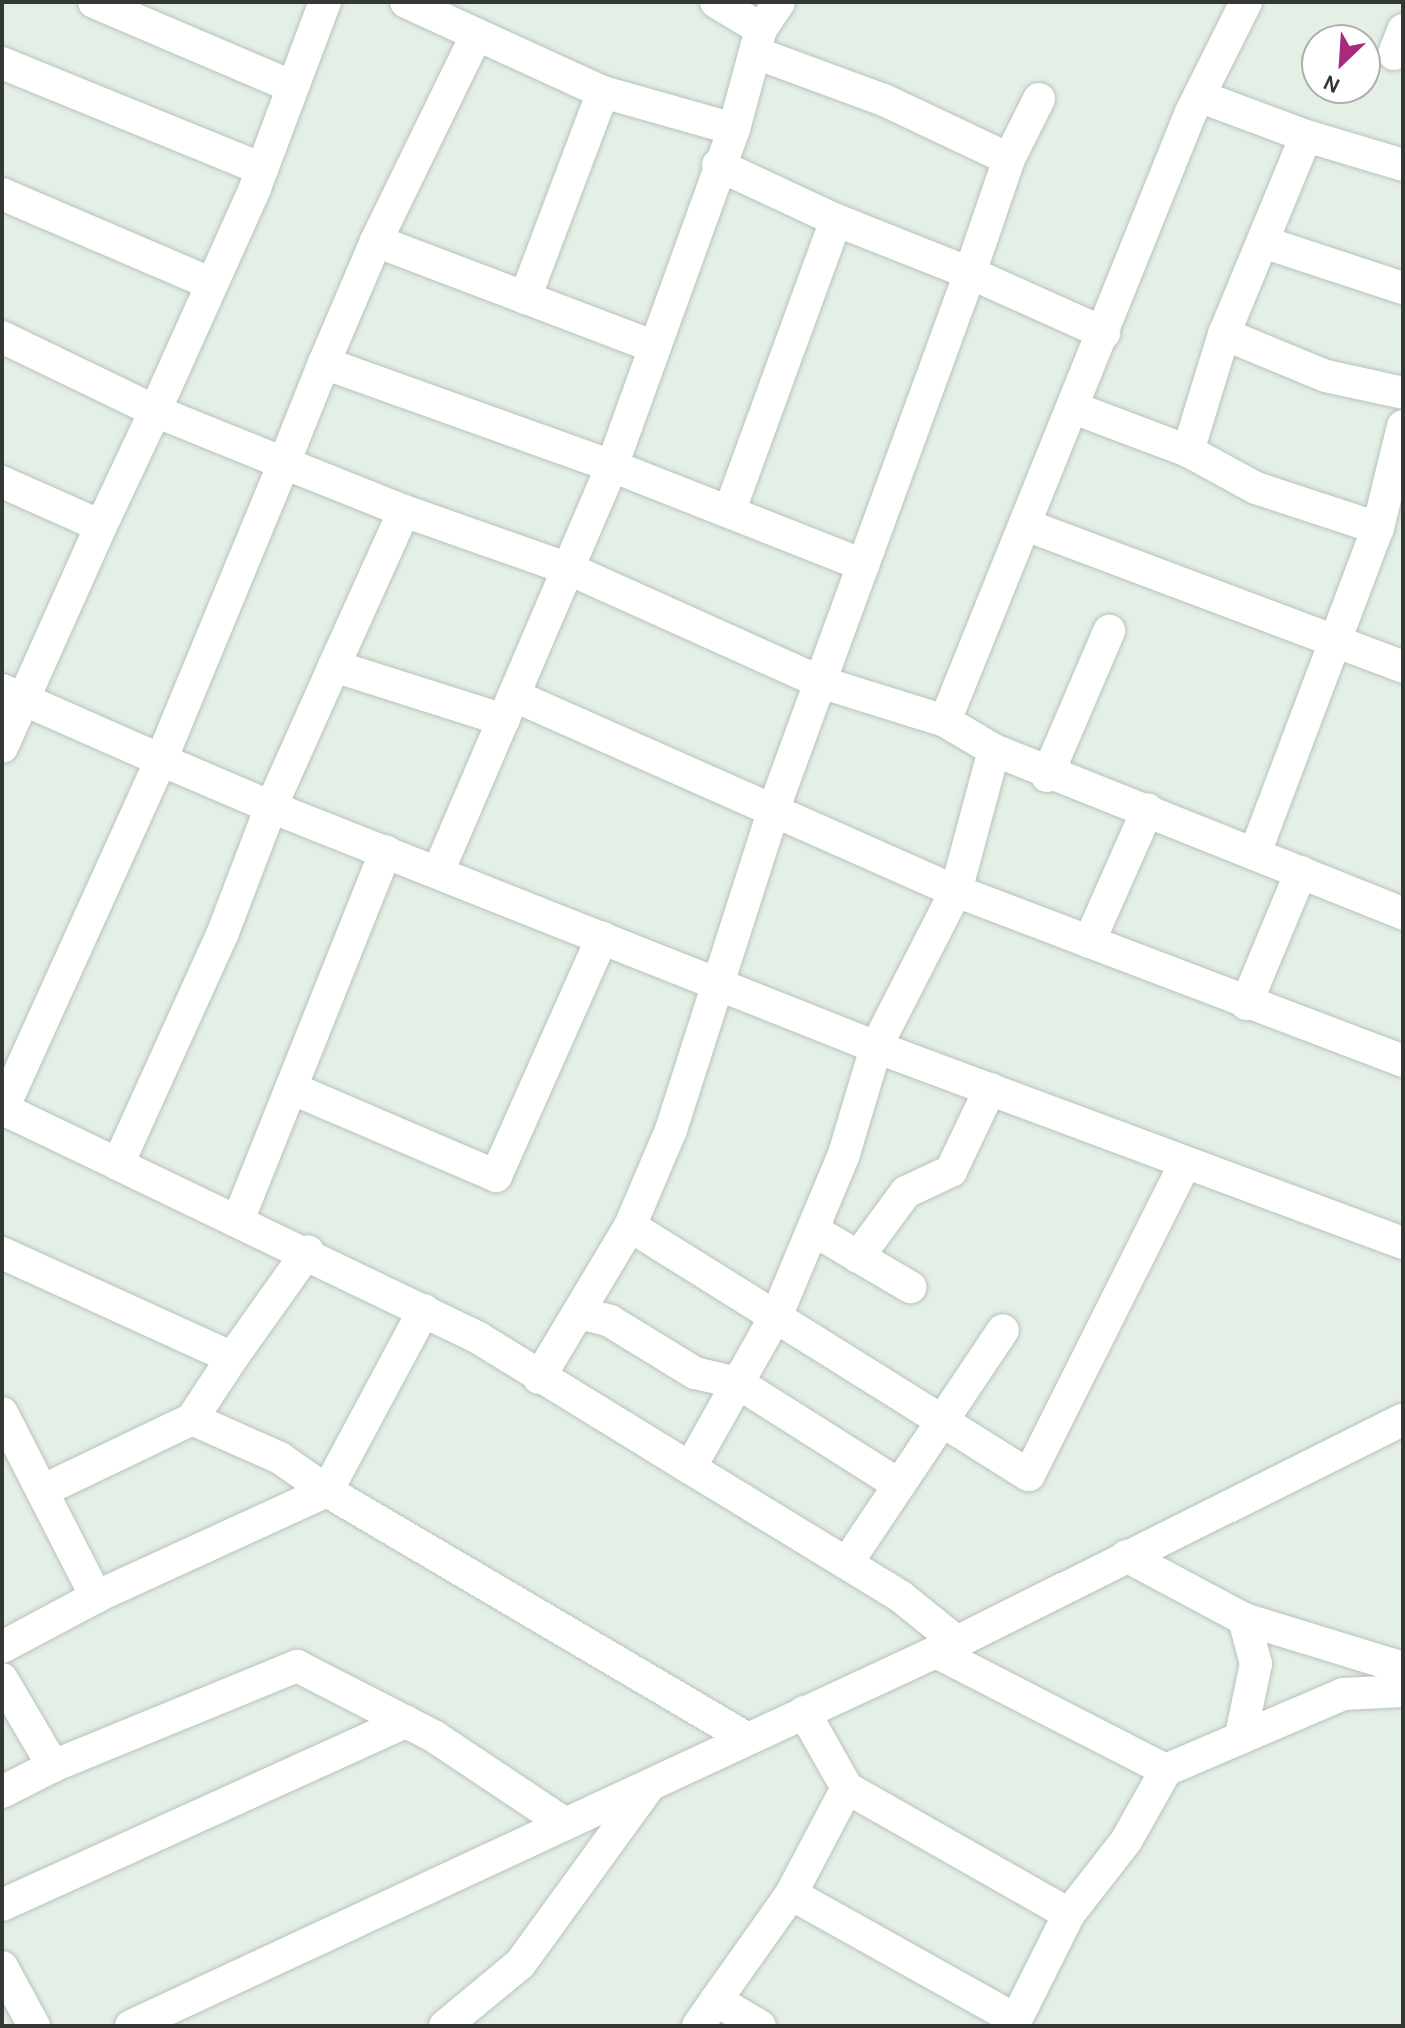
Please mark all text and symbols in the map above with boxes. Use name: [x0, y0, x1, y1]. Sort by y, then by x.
north arrow: [1301, 24, 1381, 104]
text: N: [1319, 69, 1344, 99]

